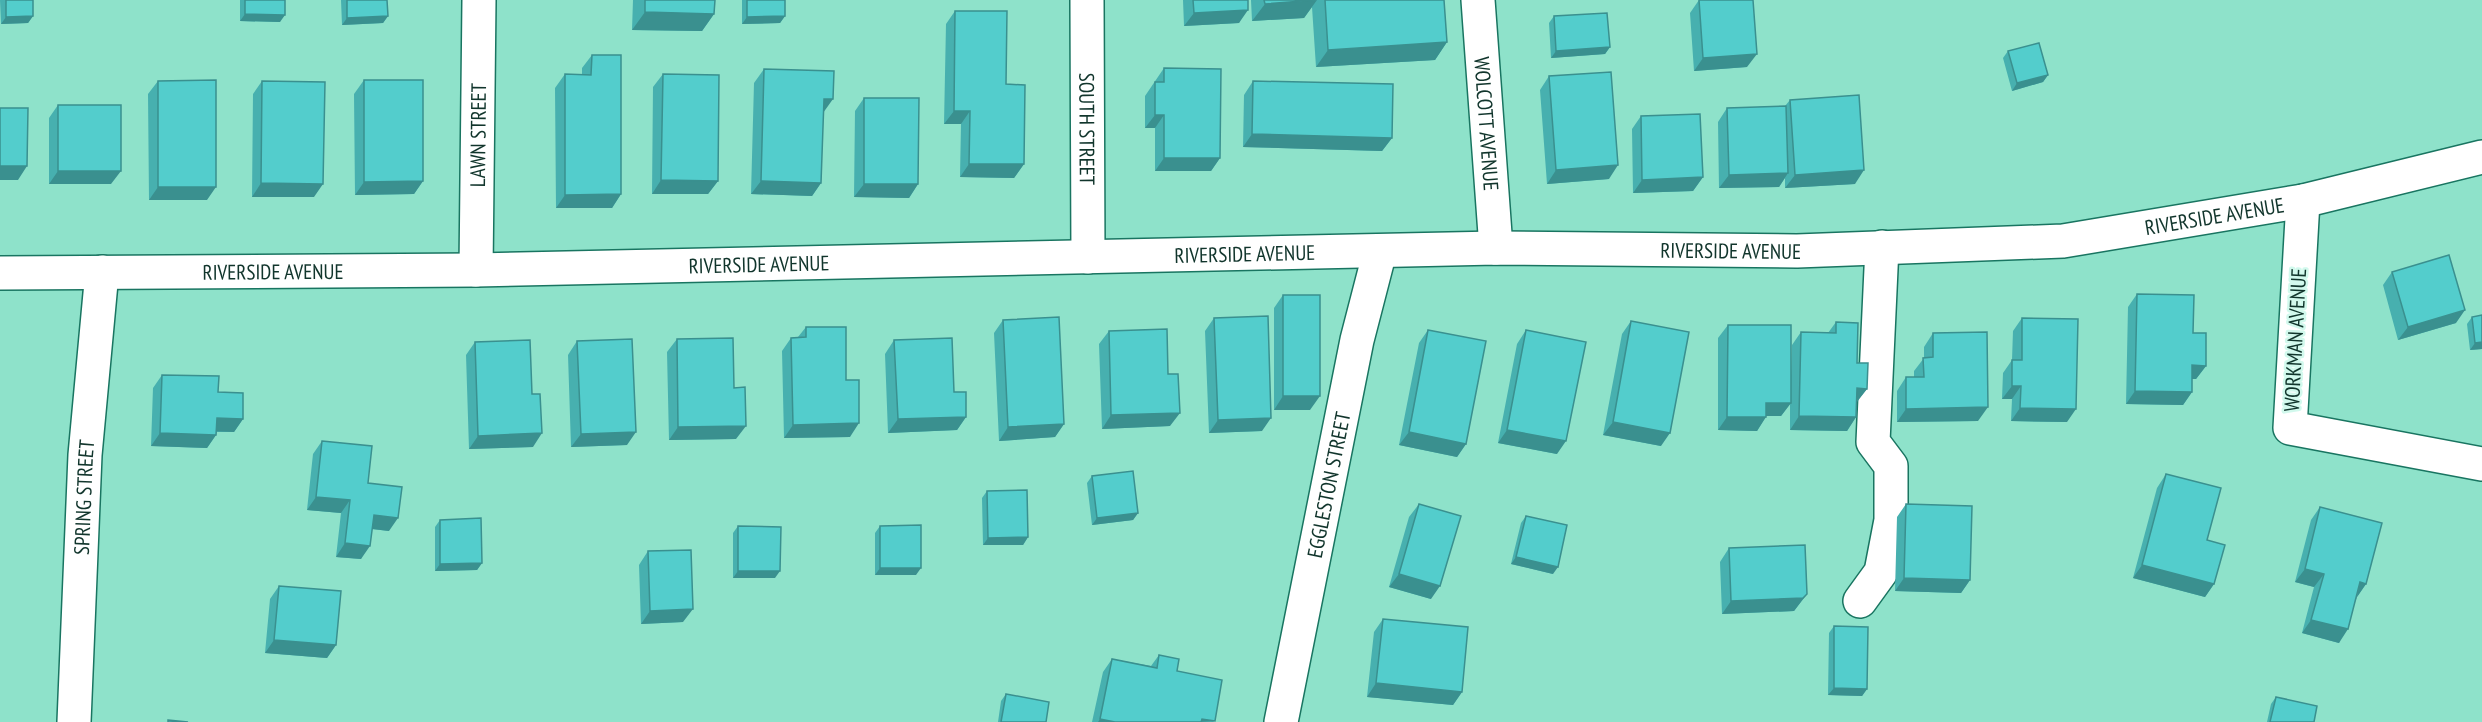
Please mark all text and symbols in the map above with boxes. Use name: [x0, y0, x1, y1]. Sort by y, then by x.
street label: WOLCOTT AVENUE: [1469, 56, 1505, 192]
street label: SOUTH STREET: [1074, 73, 1101, 186]
street label: LAWN STREET: [463, 82, 492, 187]
street label: RIVERSIDE AVENUE: [2143, 191, 2286, 241]
street label: RIVERSIDE AVENUE: [1660, 236, 1801, 265]
street label: RIVERSIDE AVENUE: [1174, 238, 1316, 268]
street label: RIVERSIDE AVENUE: [688, 249, 830, 279]
street label: RIVERSIDE AVENUE: [202, 257, 344, 285]
street label: WORKMAN AVENUE: [2278, 268, 2312, 412]
street label: EGGLESTON STREET: [1301, 409, 1356, 560]
street label: SPRING STREET: [67, 438, 100, 555]

